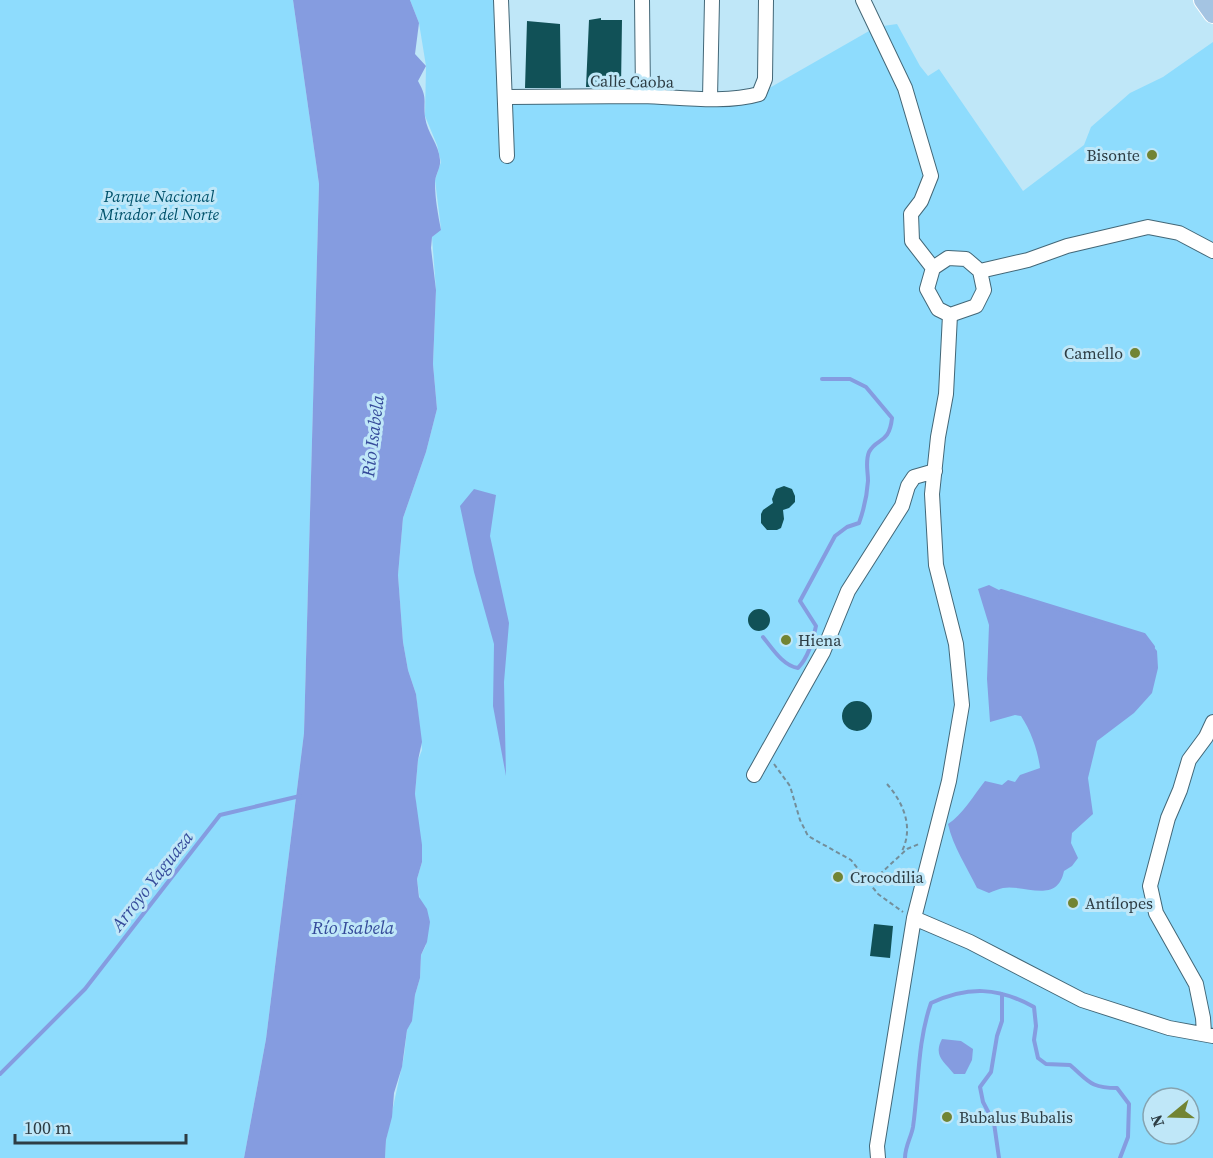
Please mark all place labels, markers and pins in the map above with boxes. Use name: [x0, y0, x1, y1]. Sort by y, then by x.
place label: Bisonte: [1086, 144, 1140, 166]
marker: Bisonte: [1145, 148, 1159, 162]
place label: Camello: [1064, 342, 1123, 364]
marker: Camello: [1128, 346, 1142, 360]
place label: Hiena: [798, 629, 842, 651]
marker: Hiena: [779, 633, 793, 647]
place label: Crocodilia: [850, 866, 924, 888]
marker: Crocodilia: [831, 870, 845, 884]
place label: Antílopes: [1085, 892, 1153, 914]
marker: Antílopes: [1066, 896, 1080, 910]
place label: Bubalus Bubalis: [959, 1106, 1073, 1128]
marker: Bubalus Bubalis: [940, 1110, 954, 1124]

